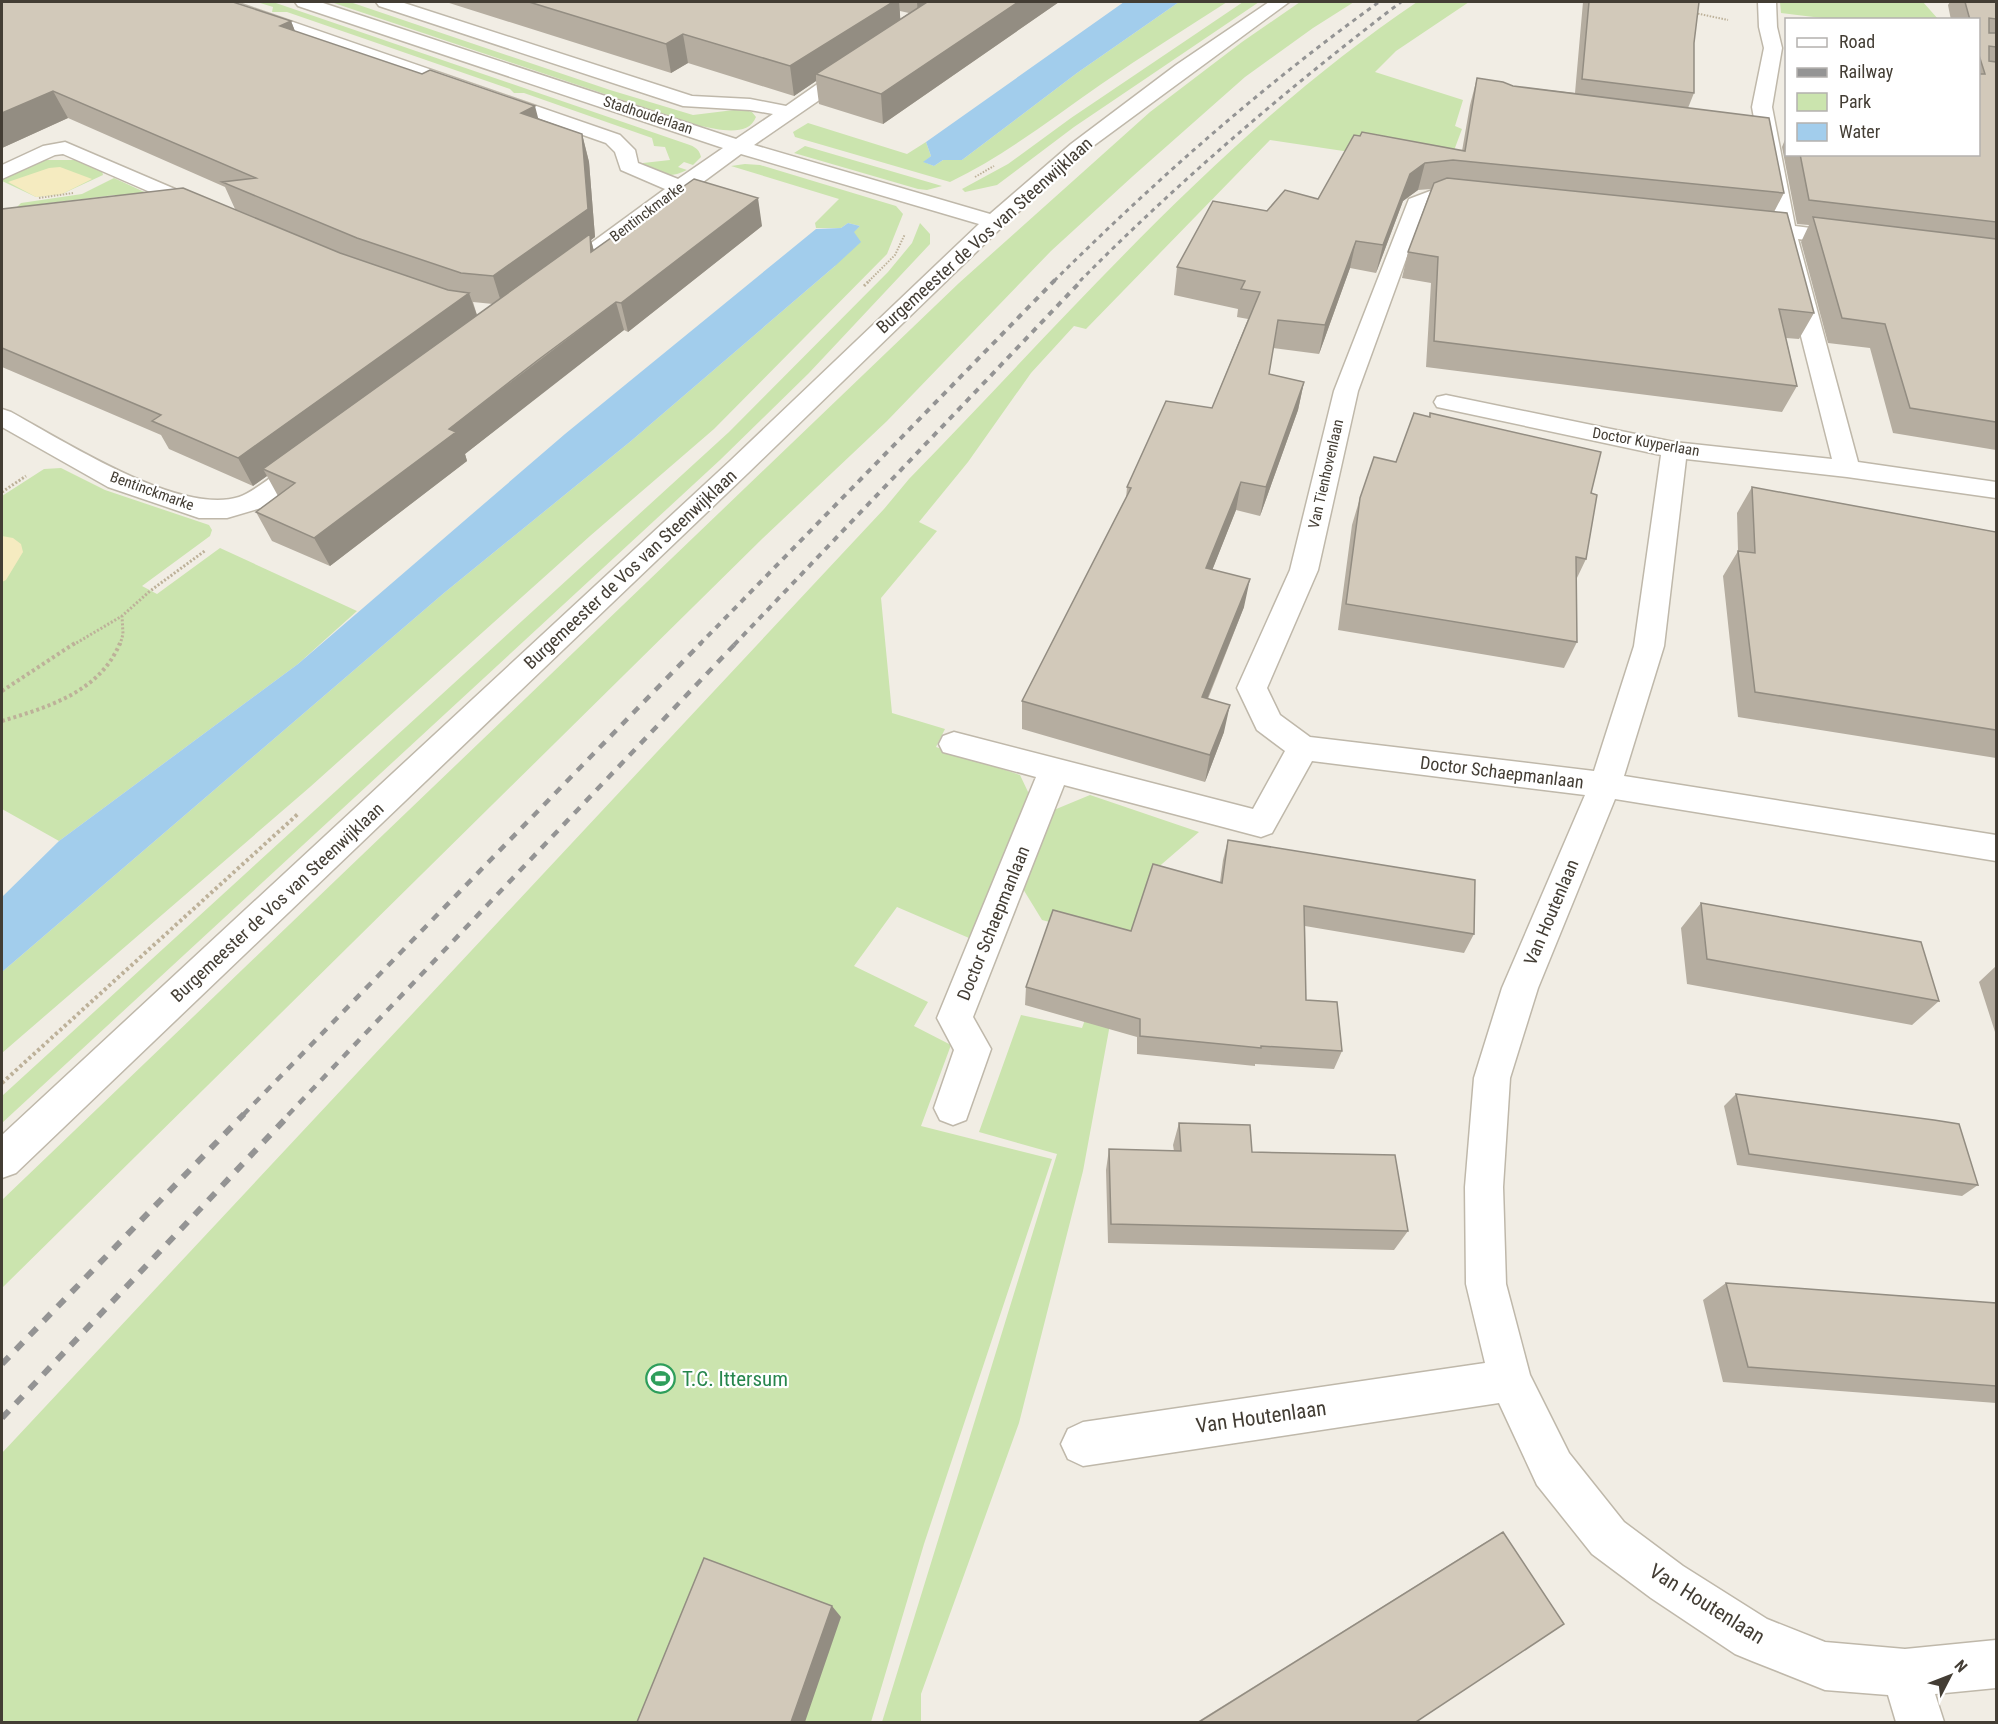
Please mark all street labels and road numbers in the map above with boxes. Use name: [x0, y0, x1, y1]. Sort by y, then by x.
street label: Stadhouderlaan: [601, 92, 695, 138]
street label: Burgemeester de Vos van Steenwijklaan: [872, 132, 1096, 338]
street label: Bentinckmarke: [606, 178, 688, 246]
street label: Van Tienhovenlaan: [1305, 418, 1347, 530]
street label: Doctor Kuyperlaan: [1591, 424, 1701, 460]
street label: Burgemeester de Vos van Steenwijklaan: [519, 465, 741, 673]
street label: Bentinckmarke: [108, 467, 196, 515]
street label: Doctor Schaepmanlaan: [1419, 752, 1585, 792]
street label: Burgemeester de Vos van Steenwijklaan: [166, 798, 388, 1006]
street label: Doctor Schaepmanlaan: [952, 843, 1034, 1003]
street label: Van Houtenlaan: [1519, 856, 1583, 968]
street label: Van Houtenlaan: [1194, 1396, 1328, 1438]
street label: Van Houtenlaan: [1645, 1559, 1769, 1649]

